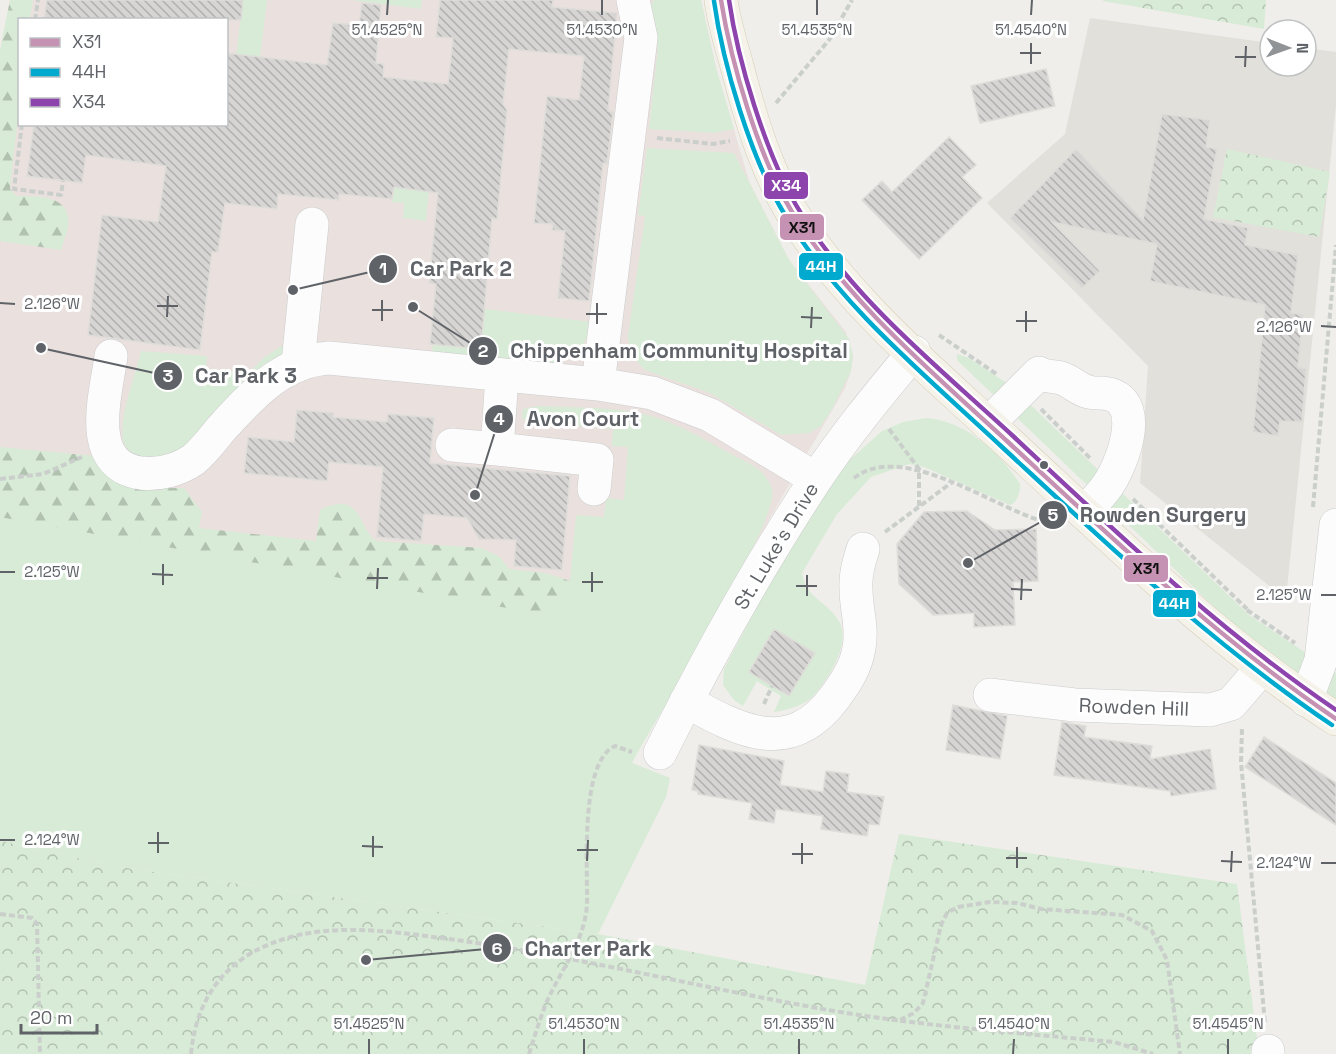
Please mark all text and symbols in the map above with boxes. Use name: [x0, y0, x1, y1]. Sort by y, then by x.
legend: [18, 18, 228, 126]
north arrow: [1258, 18, 1318, 78]
text: 51.4525°N: [352, 20, 422, 39]
text: 51.4530°N: [566, 20, 638, 39]
text: 51.4535°N: [782, 20, 852, 39]
text: 51.4540°N: [995, 20, 1067, 39]
text: X31: [72, 30, 102, 53]
text: N: [1292, 43, 1313, 54]
text: 44H: [72, 60, 106, 83]
text: X34: [72, 90, 106, 113]
line badge: X34: [763, 171, 809, 200]
text: X34: [771, 175, 801, 196]
line badge: X31: [779, 213, 825, 241]
text: X31: [789, 217, 815, 238]
callout: Car Park 2: [368, 250, 524, 289]
line badge: 44H: [798, 252, 844, 281]
text: Car Park 2: [410, 255, 512, 282]
text: 44H: [806, 256, 836, 277]
text: 1: [379, 257, 387, 280]
text: 2.126°W: [24, 294, 80, 313]
text: 2.126°W: [1256, 317, 1312, 336]
callout: Chippenham Community Hospital: [468, 331, 860, 370]
text: Chippenham Community Hospital: [510, 337, 848, 364]
text: 2: [478, 339, 489, 362]
callout: Car Park 3: [153, 356, 309, 395]
text: Car Park 3: [195, 362, 297, 389]
text: 3: [163, 364, 174, 387]
callout: Avon Court: [484, 399, 651, 438]
text: Avon Court: [527, 405, 639, 432]
text: 4: [493, 407, 505, 430]
unlabelled marker: [1038, 459, 1050, 471]
street label: St. Luke's Drive: [728, 478, 824, 614]
callout: Rowden Surgery: [1038, 495, 1259, 534]
text: Rowden Surgery: [1080, 501, 1246, 528]
text: 5: [1048, 503, 1059, 526]
line badge: X31: [1123, 554, 1169, 583]
text: X31: [1133, 558, 1159, 579]
text: 2.125°W: [24, 562, 80, 581]
text: 2.125°W: [1256, 585, 1312, 604]
line badge: 44H: [1152, 589, 1197, 618]
text: 44H: [1159, 593, 1189, 614]
street label: Rowden Hill: [1078, 692, 1190, 722]
text: 2.124°W: [24, 830, 80, 849]
text: 2.124°W: [1256, 853, 1312, 872]
callout: Charter Park: [482, 929, 663, 968]
text: Charter Park: [525, 935, 651, 962]
text: 6: [491, 937, 503, 960]
scale bar: [21, 997, 98, 1035]
text: 20 m: [30, 1006, 73, 1029]
text: 51.4525°N: [334, 1014, 404, 1033]
text: 51.4530°N: [548, 1014, 620, 1033]
text: 51.4535°N: [764, 1014, 834, 1033]
text: 51.4540°N: [978, 1014, 1050, 1033]
text: 51.4545°N: [1192, 1014, 1264, 1033]

